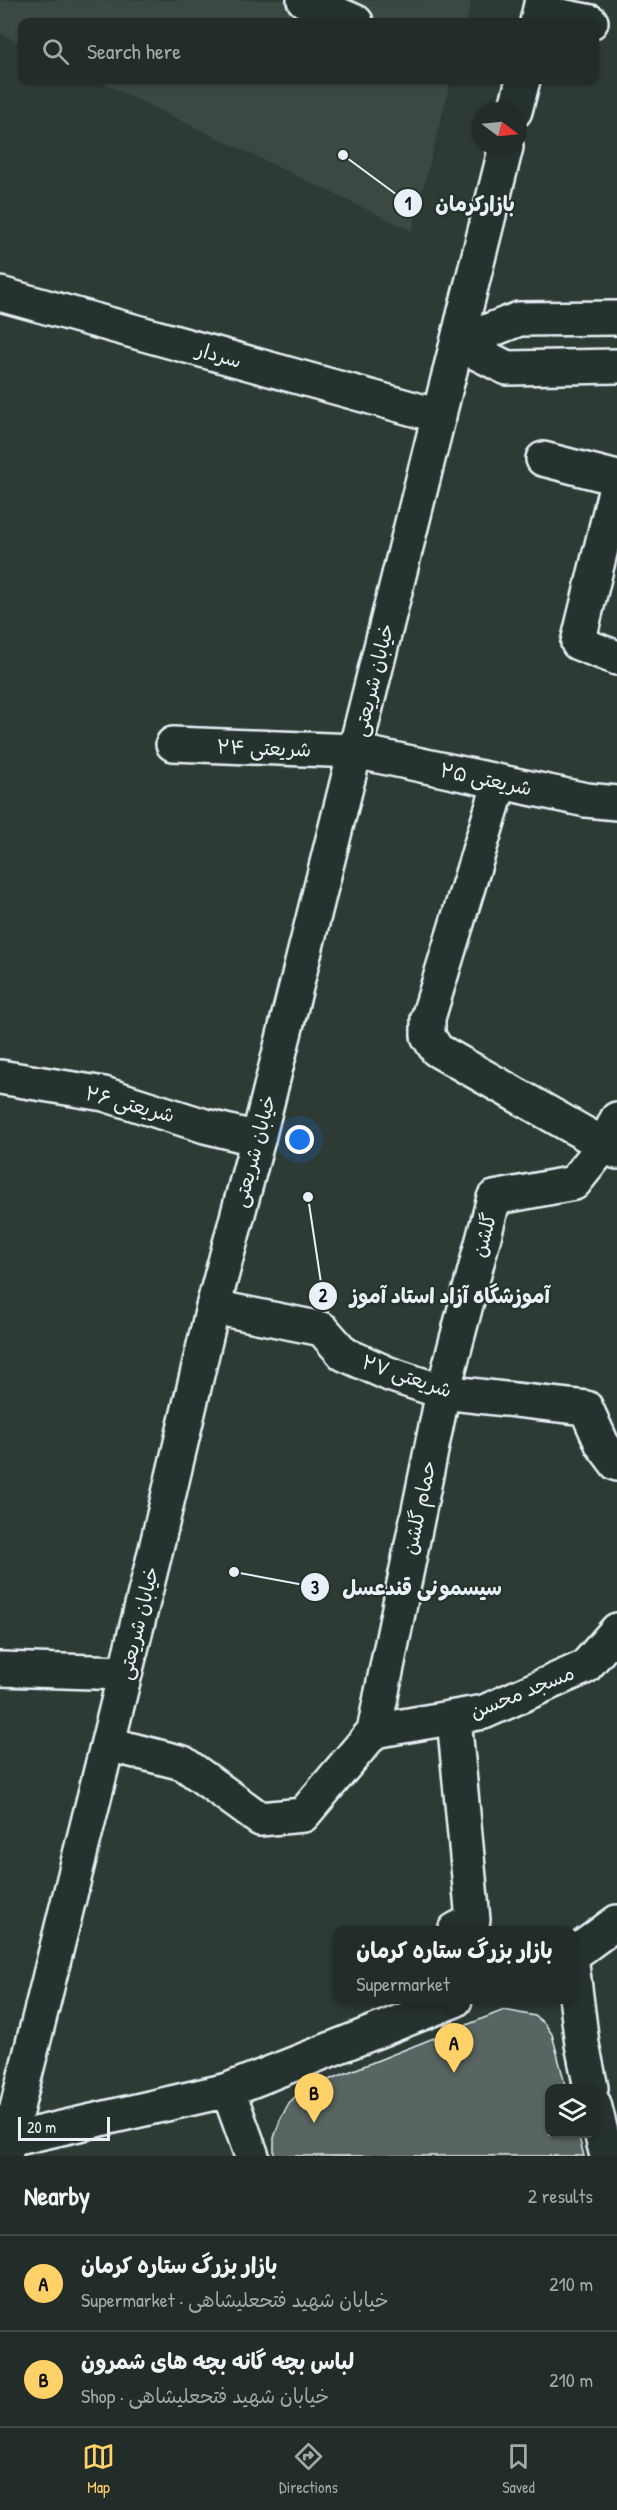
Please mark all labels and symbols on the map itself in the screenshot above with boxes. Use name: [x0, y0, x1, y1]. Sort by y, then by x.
north arrow: [473, 102, 527, 156]
callout: بازارکرمان: [393, 184, 527, 223]
text: بازارکرمان: [435, 189, 515, 218]
text: 1: [405, 191, 412, 216]
street label: سردار: [191, 335, 245, 374]
street label: خیابان شریعتی: [345, 621, 400, 739]
street label: شریعتی ۲۴: [216, 732, 312, 763]
street label: شریعتی ۲۵: [438, 756, 535, 801]
street label: شریعتی ۲۶: [82, 1079, 178, 1128]
street label: خیابان شریعتی: [226, 1092, 282, 1210]
your location: [285, 1125, 314, 1154]
street label: گلشن: [465, 1210, 502, 1260]
callout: آموزشگاه آزاد استاد آموز: [308, 1277, 562, 1316]
text: آموزشگاه آزاد استاد آموز: [348, 1281, 552, 1310]
text: 2: [319, 1283, 328, 1308]
street label: شریعتی ۲۷: [358, 1348, 456, 1404]
street label: حمام گلشن: [395, 1459, 444, 1557]
street label: خیابان شریعتی: [110, 1564, 165, 1682]
callout: سیسمونی قندعسل: [300, 1568, 514, 1607]
text: سیسمونی قندعسل: [342, 1573, 502, 1602]
text: 3: [311, 1575, 319, 1600]
street label: مسجد محسن: [466, 1658, 578, 1725]
pin: A: [434, 2024, 474, 2073]
pin: B: [294, 2074, 334, 2123]
scale bar: [18, 2114, 110, 2142]

